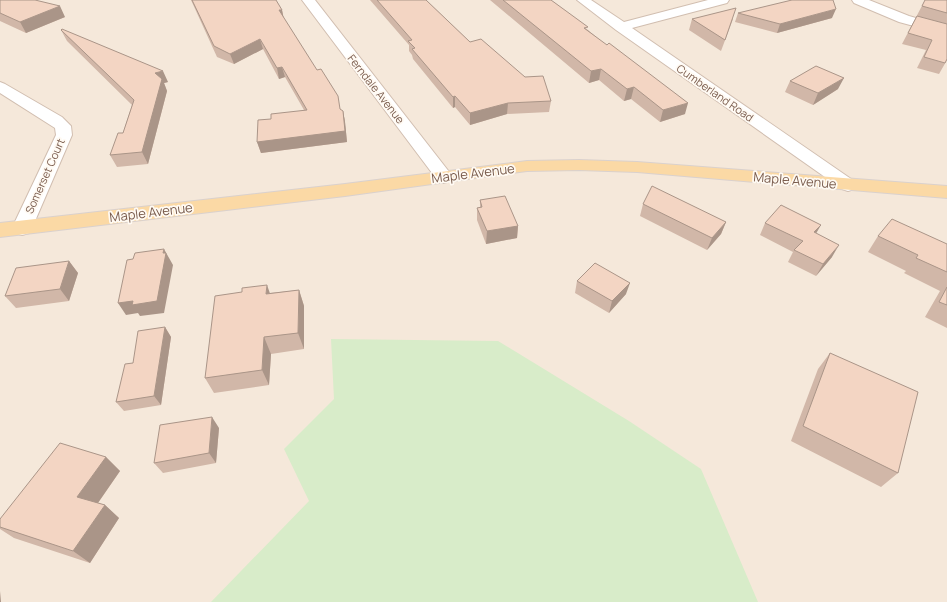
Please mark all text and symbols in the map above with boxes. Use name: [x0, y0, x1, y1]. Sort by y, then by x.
street label: Ferndale Avenue: [345, 51, 408, 127]
street label: Cumberland Road: [674, 60, 757, 125]
street label: Somerset Court: [21, 136, 68, 216]
street label: Maple Avenue: [430, 159, 516, 187]
street label: Maple Avenue: [753, 167, 838, 193]
street label: Maple Avenue: [108, 198, 194, 226]

